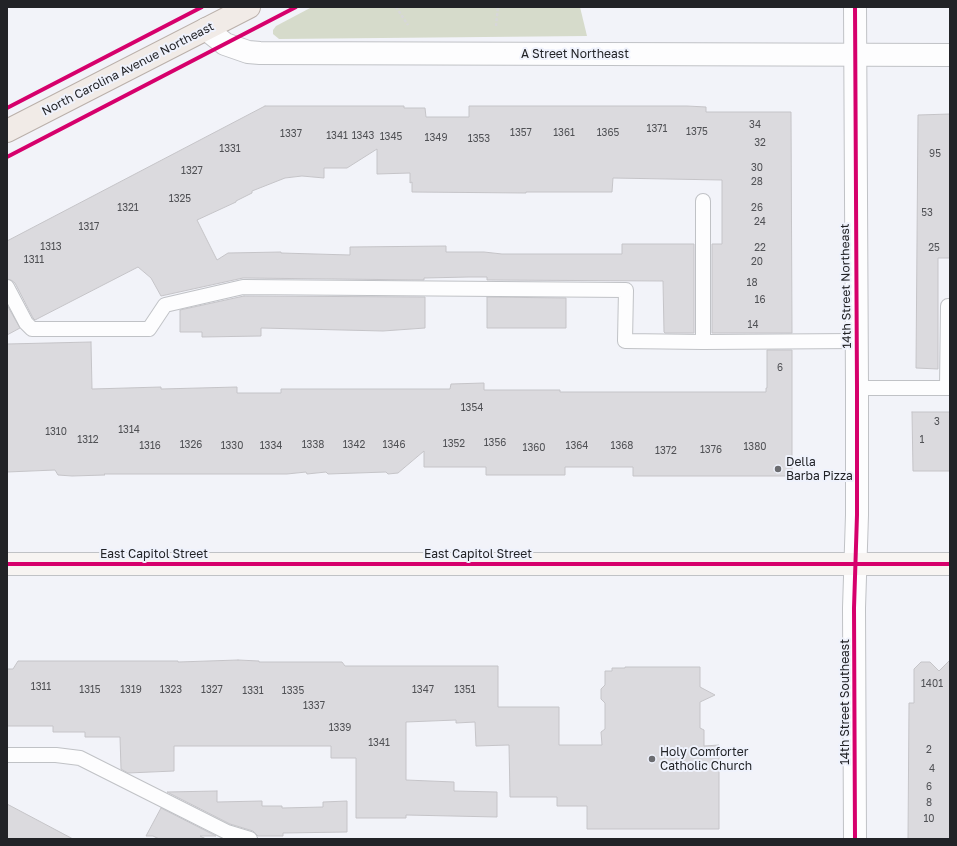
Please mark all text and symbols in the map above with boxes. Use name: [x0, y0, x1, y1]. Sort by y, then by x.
street label: North Carolina Avenue Northeast: [40, 19, 216, 119]
street label: A Street Northeast: [521, 47, 629, 61]
house number: 34: [749, 119, 761, 131]
house number: 1371: [647, 123, 667, 135]
house number: 1375: [686, 126, 708, 138]
house number: 1357: [510, 127, 532, 139]
house number: 1361: [553, 127, 575, 139]
house number: 1365: [597, 127, 619, 139]
house number: 1337: [280, 128, 302, 140]
house number: 1341: [326, 130, 348, 142]
house number: 1343: [352, 130, 374, 142]
house number: 1345: [380, 131, 402, 143]
house number: 1349: [425, 132, 447, 144]
house number: 1353: [468, 133, 490, 145]
house number: 32: [754, 137, 766, 149]
house number: 1331: [219, 143, 241, 155]
house number: 95: [929, 148, 941, 160]
house number: 30: [751, 162, 763, 174]
house number: 1327: [181, 165, 203, 177]
house number: 28: [751, 176, 763, 188]
house number: 1325: [169, 193, 191, 205]
house number: 1321: [117, 202, 139, 214]
house number: 26: [751, 202, 763, 214]
house number: 53: [921, 207, 933, 219]
house number: 24: [754, 216, 766, 228]
house number: 1317: [79, 221, 99, 233]
street label: 14th Street Northeast: [838, 223, 854, 349]
house number: 1313: [40, 241, 62, 253]
house number: 22: [754, 242, 766, 254]
house number: 25: [928, 242, 940, 254]
house number: 1311: [24, 254, 44, 266]
house number: 20: [751, 256, 763, 268]
house number: 18: [747, 277, 757, 289]
house number: 16: [755, 294, 765, 306]
house number: 14: [748, 319, 758, 331]
house number: 6: [777, 362, 783, 374]
house number: 1354: [461, 402, 483, 414]
house number: 3: [934, 416, 940, 428]
house number: 1314: [118, 424, 140, 436]
house number: 1310: [45, 426, 67, 438]
house number: 1312: [77, 434, 99, 446]
house number: 1: [920, 434, 924, 446]
house number: 1356: [484, 437, 506, 449]
house number: 1352: [443, 438, 465, 450]
house number: 1326: [180, 439, 202, 451]
house number: 1338: [302, 439, 324, 451]
house number: 1342: [343, 439, 365, 451]
house number: 1346: [383, 439, 405, 451]
house number: 1316: [139, 440, 161, 452]
house number: 1330: [221, 440, 243, 452]
house number: 1334: [260, 440, 282, 452]
house number: 1364: [566, 440, 588, 452]
house number: 1368: [611, 440, 633, 452]
house number: 1380: [744, 441, 766, 453]
house number: 1360: [523, 442, 545, 454]
house number: 1376: [700, 444, 722, 456]
house number: 1372: [655, 445, 677, 457]
place label: Della Barba Pizza: [786, 455, 853, 483]
marker: Della Barba Pizza: [773, 464, 783, 474]
street label: East Capitol Street: [100, 547, 208, 561]
street label: East Capitol Street: [424, 547, 532, 561]
street label: 14th Street Southeast: [838, 639, 852, 765]
house number: 1401: [921, 678, 943, 690]
house number: 1311: [31, 681, 51, 693]
house number: 1315: [79, 684, 101, 696]
house number: 1319: [120, 684, 142, 696]
house number: 1323: [160, 684, 182, 696]
house number: 1327: [201, 684, 223, 696]
house number: 1347: [412, 684, 434, 696]
house number: 1351: [454, 684, 476, 696]
house number: 1331: [242, 685, 264, 697]
house number: 1335: [282, 685, 304, 697]
house number: 1337: [303, 700, 325, 712]
house number: 1339: [329, 722, 351, 734]
house number: 1341: [368, 737, 390, 749]
house number: 2: [926, 744, 932, 756]
place label: Holy Comforter Catholic Church: [660, 745, 752, 773]
marker: Holy Comforter Catholic Church: [647, 754, 657, 764]
house number: 4: [929, 763, 935, 775]
house number: 6: [926, 781, 932, 793]
house number: 8: [926, 797, 932, 809]
house number: 10: [923, 813, 935, 825]

